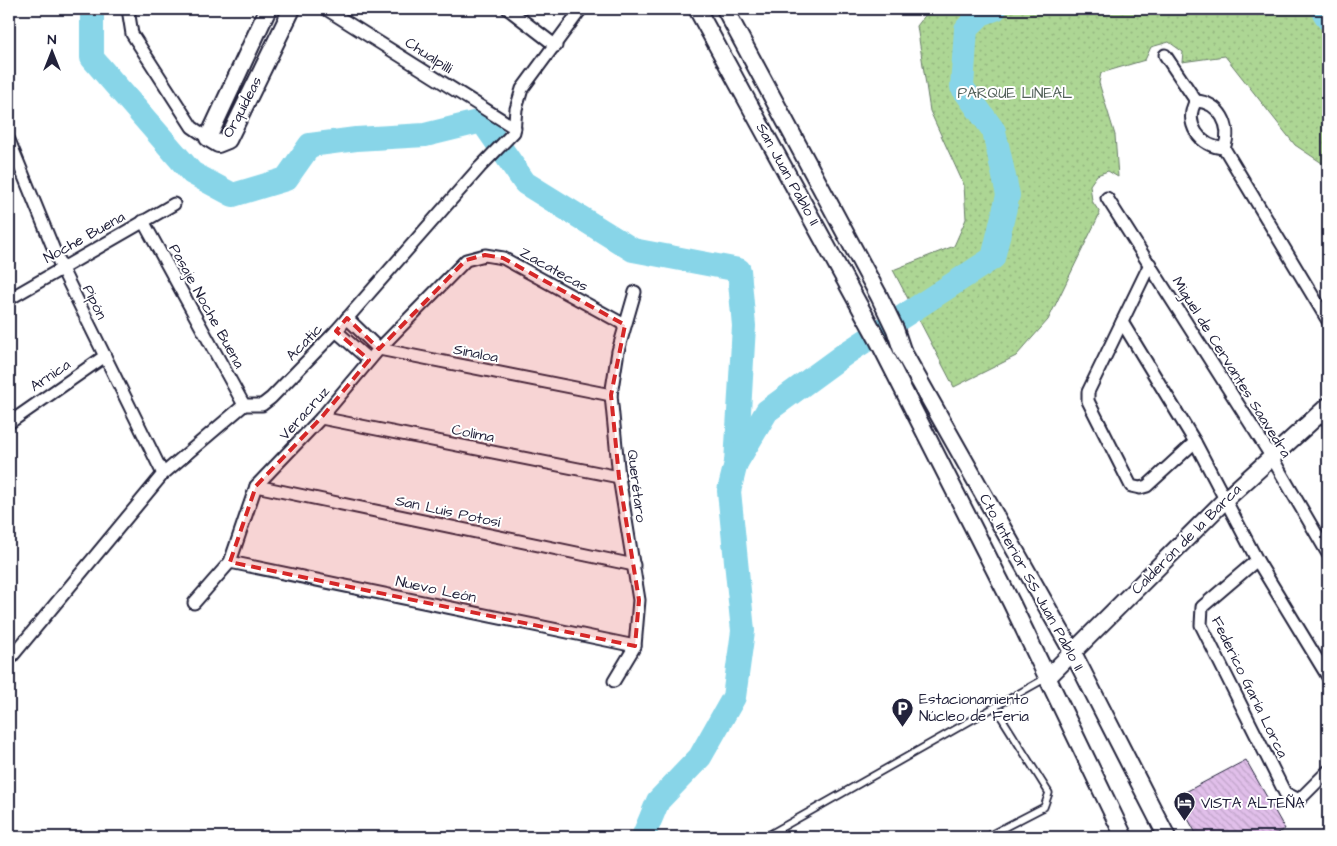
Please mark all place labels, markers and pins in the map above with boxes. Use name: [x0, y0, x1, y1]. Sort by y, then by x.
place label: Estacionamiento Núcleo de Feria: [919, 689, 1029, 727]
parking icon: Estacionamiento Núcleo de Feria: [891, 696, 915, 727]
hotel icon: VISTA ALTEÑA: [1173, 791, 1197, 822]
place label: VISTA ALTEÑA: [1201, 793, 1305, 814]

